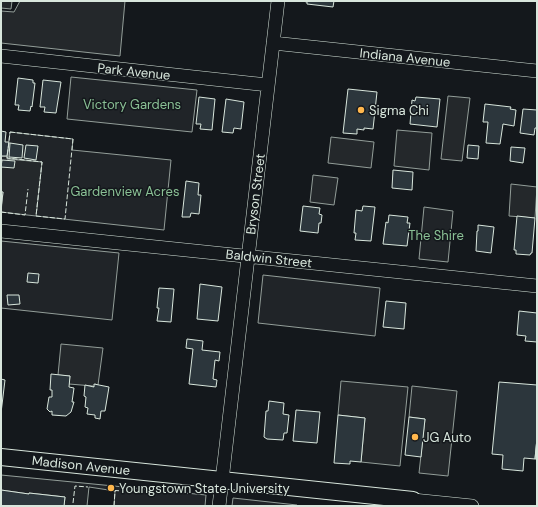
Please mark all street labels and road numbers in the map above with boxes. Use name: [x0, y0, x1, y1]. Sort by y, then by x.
street label: Indiana Avenue: [359, 44, 451, 71]
street label: Park Avenue: [97, 59, 171, 84]
street label: Bryson Street: [242, 153, 269, 236]
street label: Baldwin Street: [225, 246, 313, 271]
street label: Madison Avenue: [31, 452, 131, 479]

